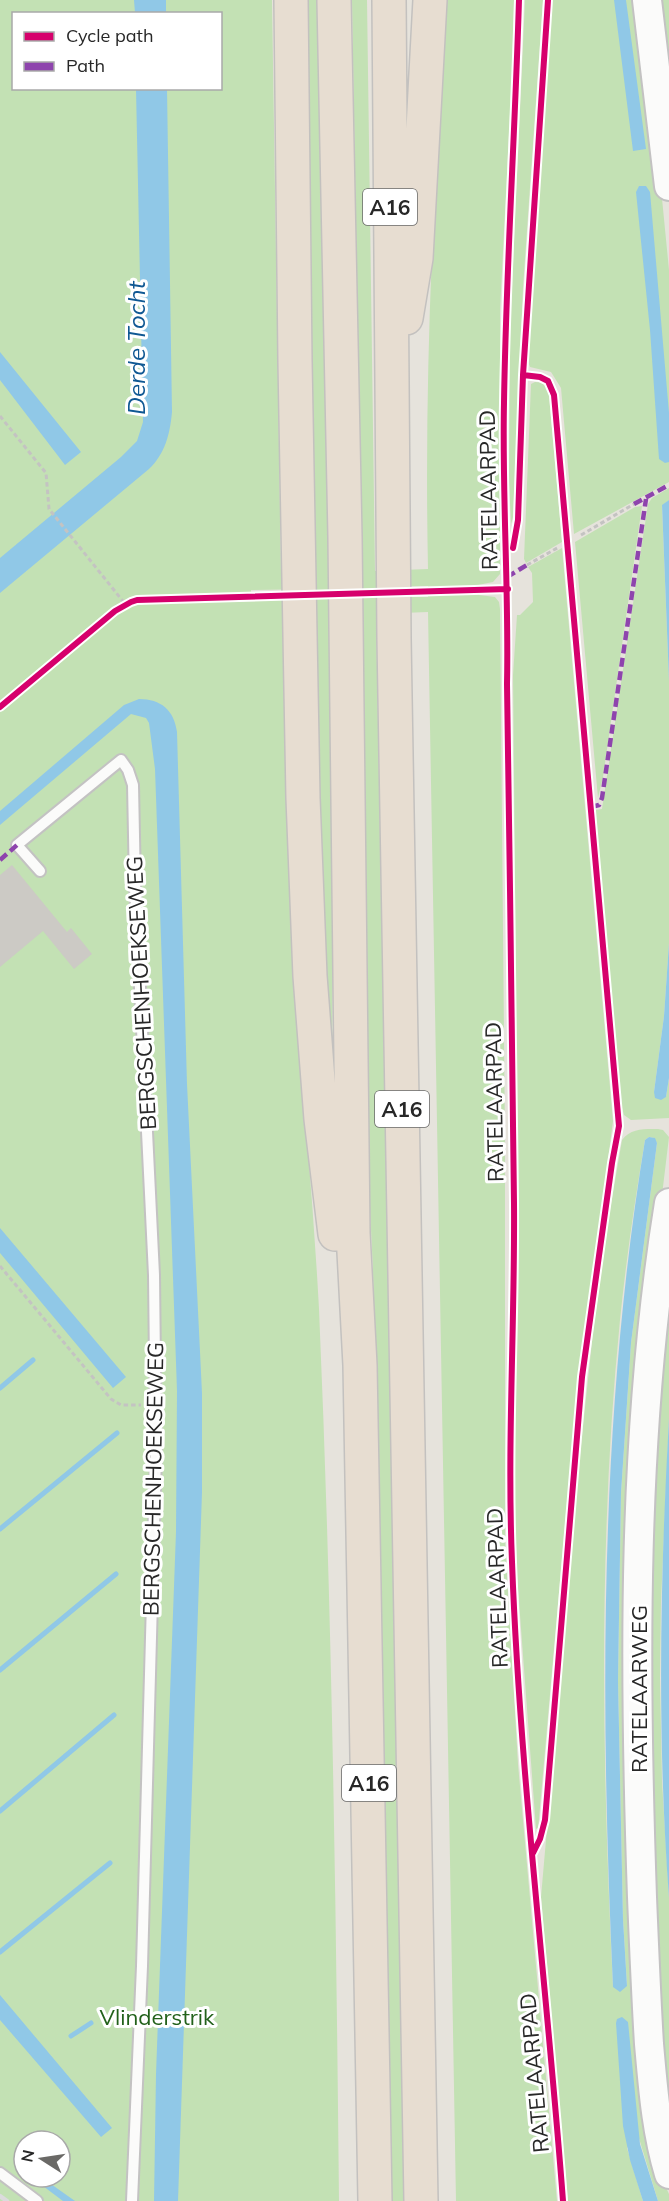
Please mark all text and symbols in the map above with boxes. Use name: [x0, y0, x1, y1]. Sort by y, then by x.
legend: [12, 12, 222, 90]
text: Cycle path: [66, 24, 153, 47]
text: Path: [66, 54, 105, 77]
road number: A16: [363, 189, 417, 225]
water label: Derde Tocht: [121, 280, 151, 415]
street label: RATELAARPAD: [473, 410, 503, 570]
street label: BERGSCHENHOEKSEWEG: [120, 855, 162, 1131]
street label: RATELAARPAD: [479, 1022, 509, 1182]
road number: A16: [375, 1091, 429, 1127]
street label: BERGSCHENHOEKSEWEG: [137, 1342, 169, 1616]
street label: RATELAARPAD: [480, 1507, 514, 1669]
street label: RATELAARWEG: [625, 1605, 653, 1773]
road number: A16: [342, 1765, 396, 1801]
street label: RATELAARPAD: [513, 1992, 555, 2154]
park label: Vlinderstrik: [100, 2003, 215, 2031]
north arrow: [12, 2129, 72, 2189]
text: N: [16, 2148, 38, 2164]

